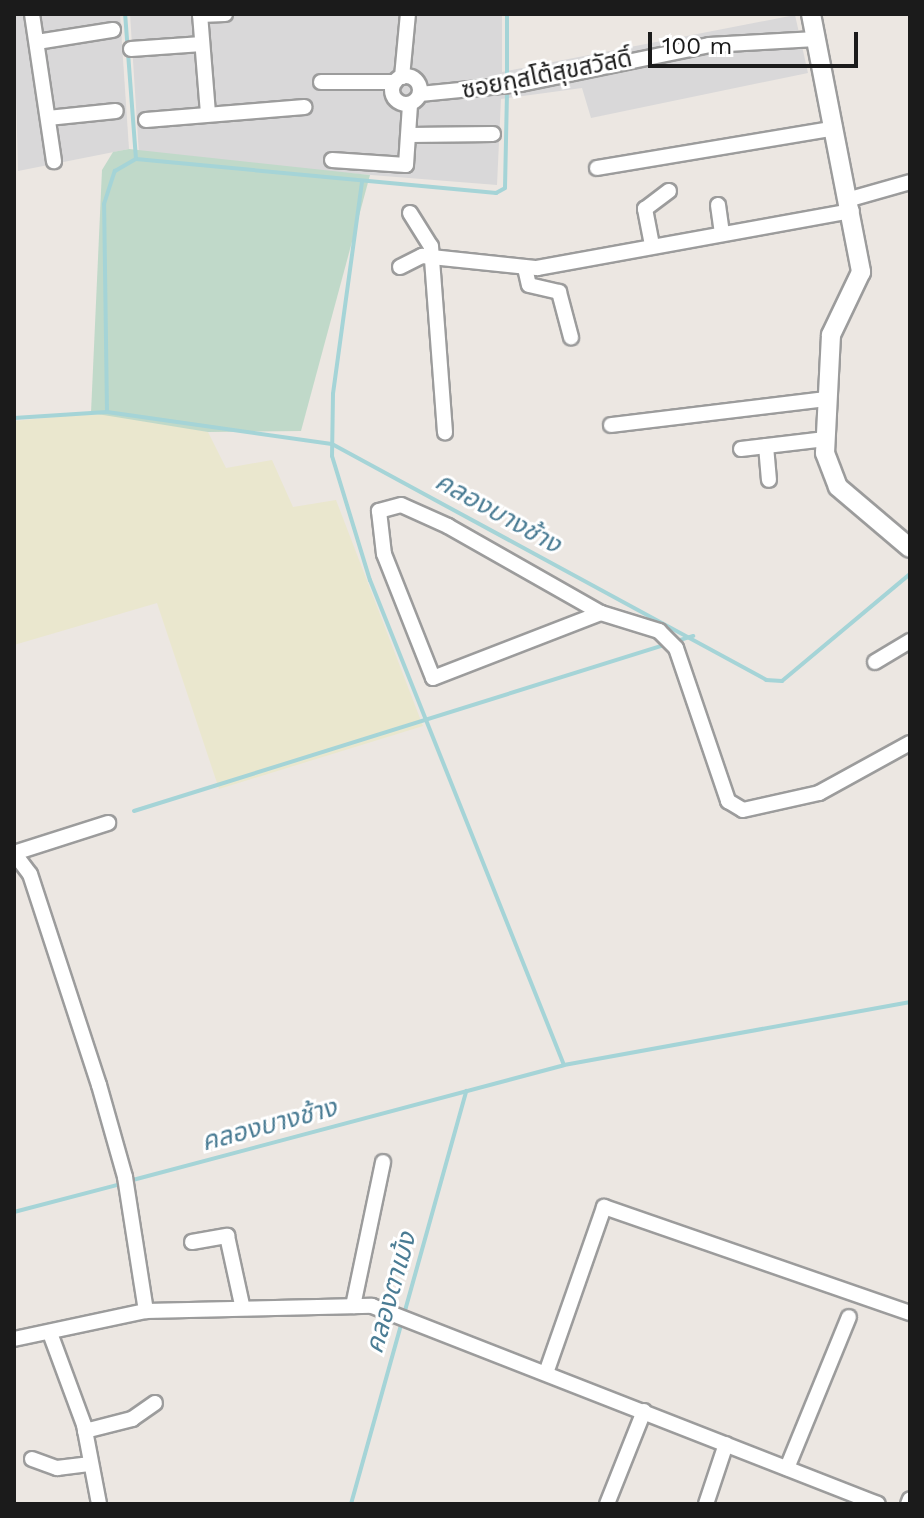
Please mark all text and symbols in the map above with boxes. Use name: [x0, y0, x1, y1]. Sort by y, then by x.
scale bar: [652, 16, 862, 66]
text: 100 m: [662, 32, 732, 60]
street label: ซอยกุสโต้สุขสวัสดิ์: [459, 44, 635, 106]
water label: คลองบางช้าง: [430, 466, 566, 560]
water label: คลองบางช้าง: [198, 1092, 340, 1158]
water label: คลองตาเม้ง: [359, 1229, 423, 1357]

